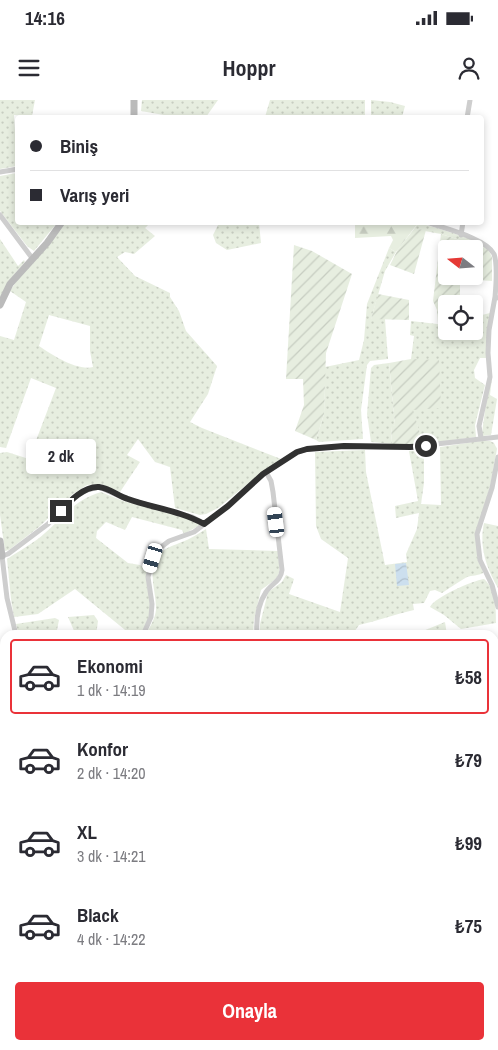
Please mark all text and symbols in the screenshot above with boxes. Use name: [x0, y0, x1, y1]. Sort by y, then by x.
text: 14:16: [25, 5, 65, 31]
text: Hoppr: [222, 53, 276, 83]
icon: menu: [15, 54, 43, 82]
icon: person: [455, 54, 483, 82]
text: Biniş: [60, 133, 98, 159]
text: Varış yeri: [60, 182, 129, 208]
north arrow: [438, 240, 482, 285]
map controls: [438, 240, 483, 340]
button: locate: [438, 295, 483, 340]
route start: [415, 435, 437, 457]
callout: 2 dk: [26, 438, 96, 474]
text: 2 dk: [48, 445, 74, 467]
route end: [50, 500, 72, 522]
car: [266, 506, 285, 538]
car: [141, 541, 164, 575]
text: Ekonomi: [77, 653, 143, 679]
icon: car: [17, 654, 62, 699]
text: ₺58: [455, 664, 482, 690]
text: 1 dk · 14:19: [77, 679, 146, 701]
text: Konfor: [77, 736, 128, 762]
icon: car: [17, 737, 62, 782]
text: ₺79: [455, 747, 482, 773]
text: 2 dk · 14:20: [77, 762, 146, 784]
text: XL: [77, 819, 97, 845]
icon: car: [17, 820, 62, 865]
text: ₺99: [455, 830, 482, 856]
text: 3 dk · 14:21: [77, 845, 146, 867]
text: Black: [77, 902, 119, 928]
icon: car: [17, 903, 62, 948]
text: ₺75: [455, 913, 482, 939]
text: 4 dk · 14:22: [77, 928, 146, 950]
button: Onayla: [15, 982, 484, 1040]

